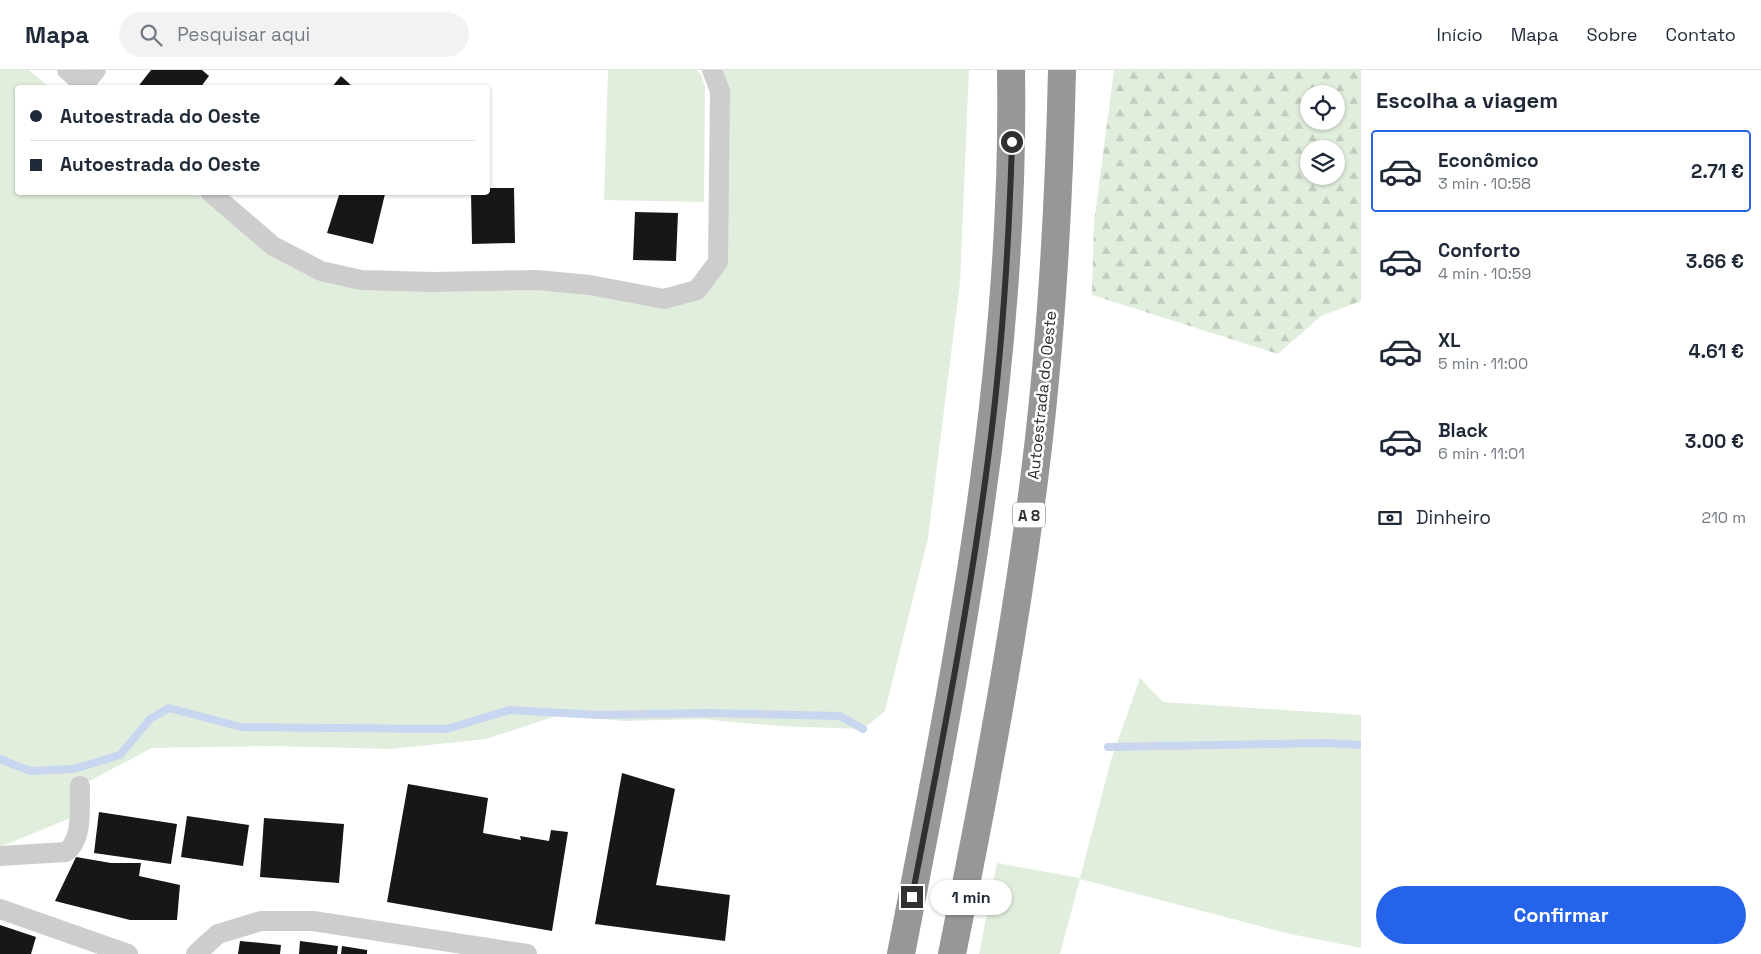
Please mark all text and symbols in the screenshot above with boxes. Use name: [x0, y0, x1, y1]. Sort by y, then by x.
search box: [119, 12, 469, 57]
text: Mapa: [25, 19, 89, 50]
icon: search: [137, 21, 165, 49]
text: Pesquisar aqui: [177, 22, 310, 47]
text: Início: [1437, 23, 1483, 46]
text: Mapa: [1511, 23, 1559, 46]
text: Sobre: [1587, 23, 1637, 46]
text: Contato: [1665, 23, 1736, 46]
map controls: [1300, 85, 1345, 185]
button: locate: [1300, 85, 1345, 130]
text: Escolha a viagem: [1376, 86, 1558, 114]
text: Autoestrada do Oeste: [60, 104, 261, 129]
route start: [1001, 131, 1023, 153]
button: layers: [1300, 140, 1345, 185]
text: Econômico: [1438, 148, 1539, 173]
icon: car: [1378, 149, 1423, 194]
text: Autoestrada do Oeste: [60, 152, 261, 177]
text: 2.71 €: [1691, 159, 1744, 184]
text: 3 min · 10:58: [1438, 173, 1531, 194]
text: Conforto: [1438, 238, 1520, 263]
icon: car: [1378, 239, 1423, 284]
text: 3.66 €: [1686, 249, 1744, 274]
text: 4 min · 10:59: [1438, 263, 1531, 284]
street label: Autoestrada do Oeste: [1023, 310, 1061, 480]
text: XL: [1438, 328, 1461, 353]
icon: car: [1378, 329, 1423, 374]
text: 4.61 €: [1688, 339, 1744, 364]
text: 5 min · 11:00: [1438, 353, 1528, 374]
text: Black: [1438, 418, 1488, 443]
icon: car: [1378, 419, 1423, 464]
text: 3.00 €: [1685, 429, 1744, 454]
text: 6 min · 11:01: [1438, 443, 1525, 464]
road number: A 8: [1013, 502, 1045, 528]
icon: cash: [1376, 504, 1404, 532]
text: Dinheiro: [1416, 505, 1491, 530]
text: 210 m: [1702, 507, 1746, 528]
callout: 1 min: [930, 880, 1012, 914]
route end: [901, 886, 923, 908]
button: Confirmar: [1376, 886, 1746, 944]
text: 1 min: [951, 887, 991, 908]

